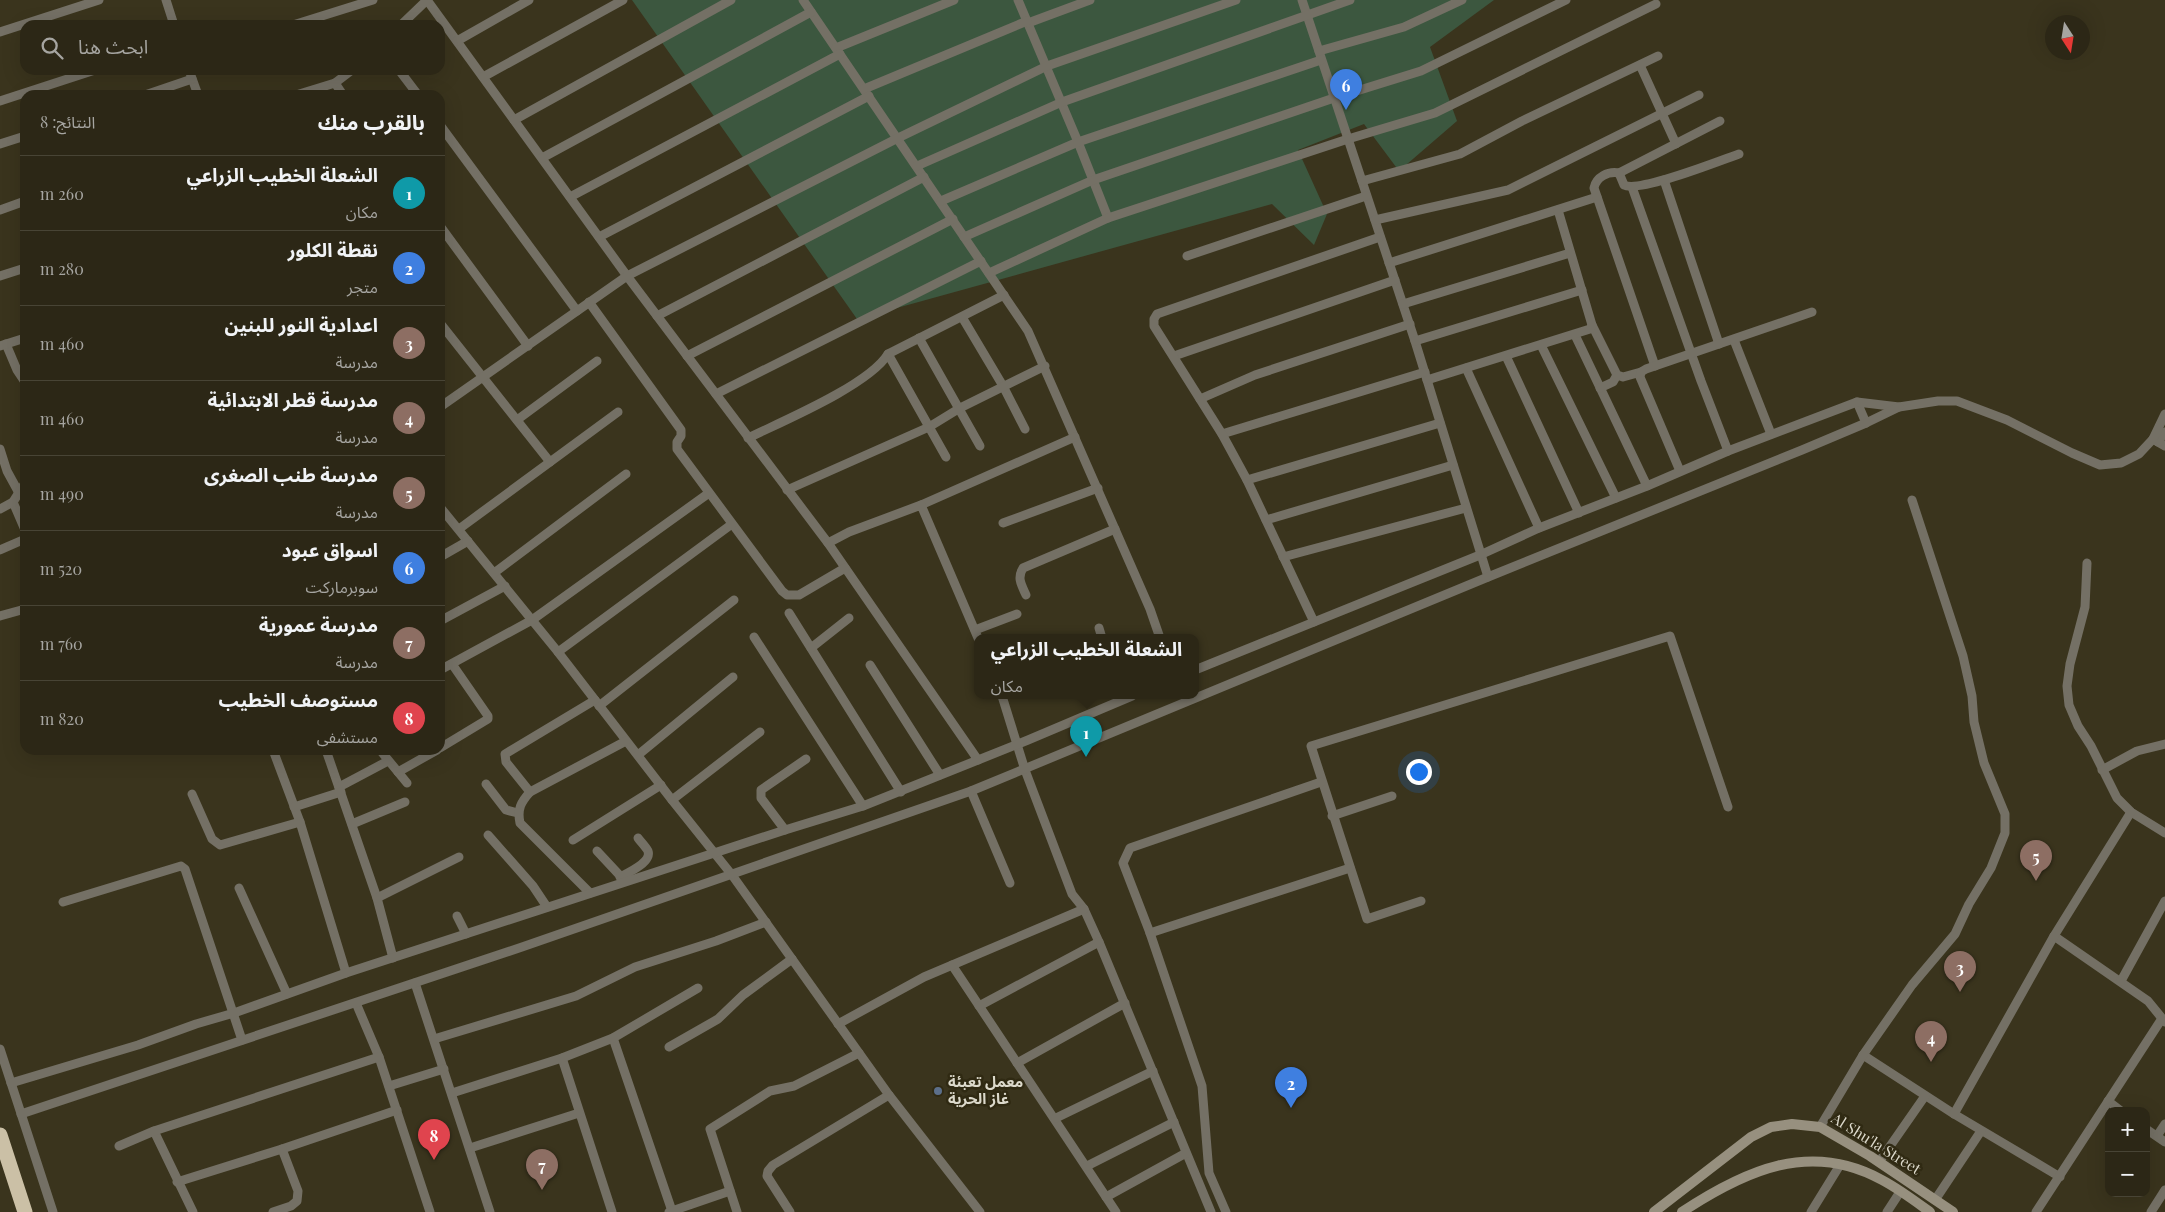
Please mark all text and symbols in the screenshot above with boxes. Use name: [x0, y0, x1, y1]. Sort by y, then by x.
north arrow: [2045, 15, 2090, 60]
search box: [20, 20, 445, 75]
text: ابحث هنا: [78, 33, 148, 59]
icon: search: [38, 34, 66, 62]
pin: 6: [1330, 69, 1362, 110]
text: بالقرب منك: [318, 107, 425, 135]
text: النتائج: 8: [40, 111, 95, 132]
text: الشعلة الخطيب الزراعي: [187, 161, 378, 187]
text: 260 m: [40, 183, 84, 204]
text: 1: [406, 183, 412, 204]
text: مكان: [346, 201, 378, 222]
text: نقطة الكلور: [288, 236, 378, 262]
text: 280 m: [40, 258, 84, 279]
text: 2: [405, 258, 413, 279]
text: متجر: [347, 276, 378, 297]
text: اعدادية النور للبنين: [224, 311, 378, 337]
text: 460 m: [40, 333, 84, 354]
text: 3: [405, 333, 413, 354]
text: مدرسة: [335, 351, 378, 372]
text: مدرسة قطر الابتدائية: [207, 386, 378, 412]
text: 460 m: [40, 408, 84, 429]
text: 4: [405, 408, 413, 429]
text: مدرسة: [335, 426, 378, 447]
text: مدرسة طنب الصغرى: [204, 461, 378, 487]
text: 490 m: [40, 483, 84, 504]
text: 5: [405, 483, 413, 504]
text: مدرسة: [335, 501, 378, 522]
text: اسواق عبود: [282, 536, 378, 562]
text: 520 m: [40, 558, 82, 579]
text: 6: [405, 558, 414, 579]
text: سوبرماركت: [306, 576, 378, 597]
text: مدرسة عمورية: [259, 611, 378, 637]
text: 760 m: [40, 633, 83, 654]
text: 7: [405, 633, 413, 654]
popup: [974, 634, 1199, 699]
text: الشعلة الخطيب الزراعي: [991, 635, 1182, 661]
text: مدرسة: [335, 651, 378, 672]
text: مكان: [991, 675, 1023, 696]
text: مستوصف الخطيب: [219, 686, 378, 712]
text: 820 m: [40, 708, 84, 729]
text: 8: [405, 708, 414, 729]
pin: 1: [1070, 716, 1102, 757]
text: مستشفى: [317, 726, 378, 747]
your location: [1406, 759, 1432, 785]
pin: 5: [2020, 840, 2052, 881]
pin: 3: [1944, 951, 1976, 992]
pin: 4: [1915, 1021, 1947, 1062]
pin: 2: [1275, 1067, 1307, 1108]
place label: معمل تعبئة غاز الحرية: [948, 1071, 1023, 1108]
marker: معمل تعبئة غاز الحرية: [932, 1085, 944, 1097]
street label: Al Shu'la Street: [1827, 1107, 1925, 1179]
map controls: [2105, 1107, 2150, 1197]
button: +: [2105, 1107, 2150, 1152]
pin: 8: [418, 1119, 450, 1160]
pin: 7: [526, 1149, 558, 1190]
button: −: [2105, 1152, 2150, 1197]

